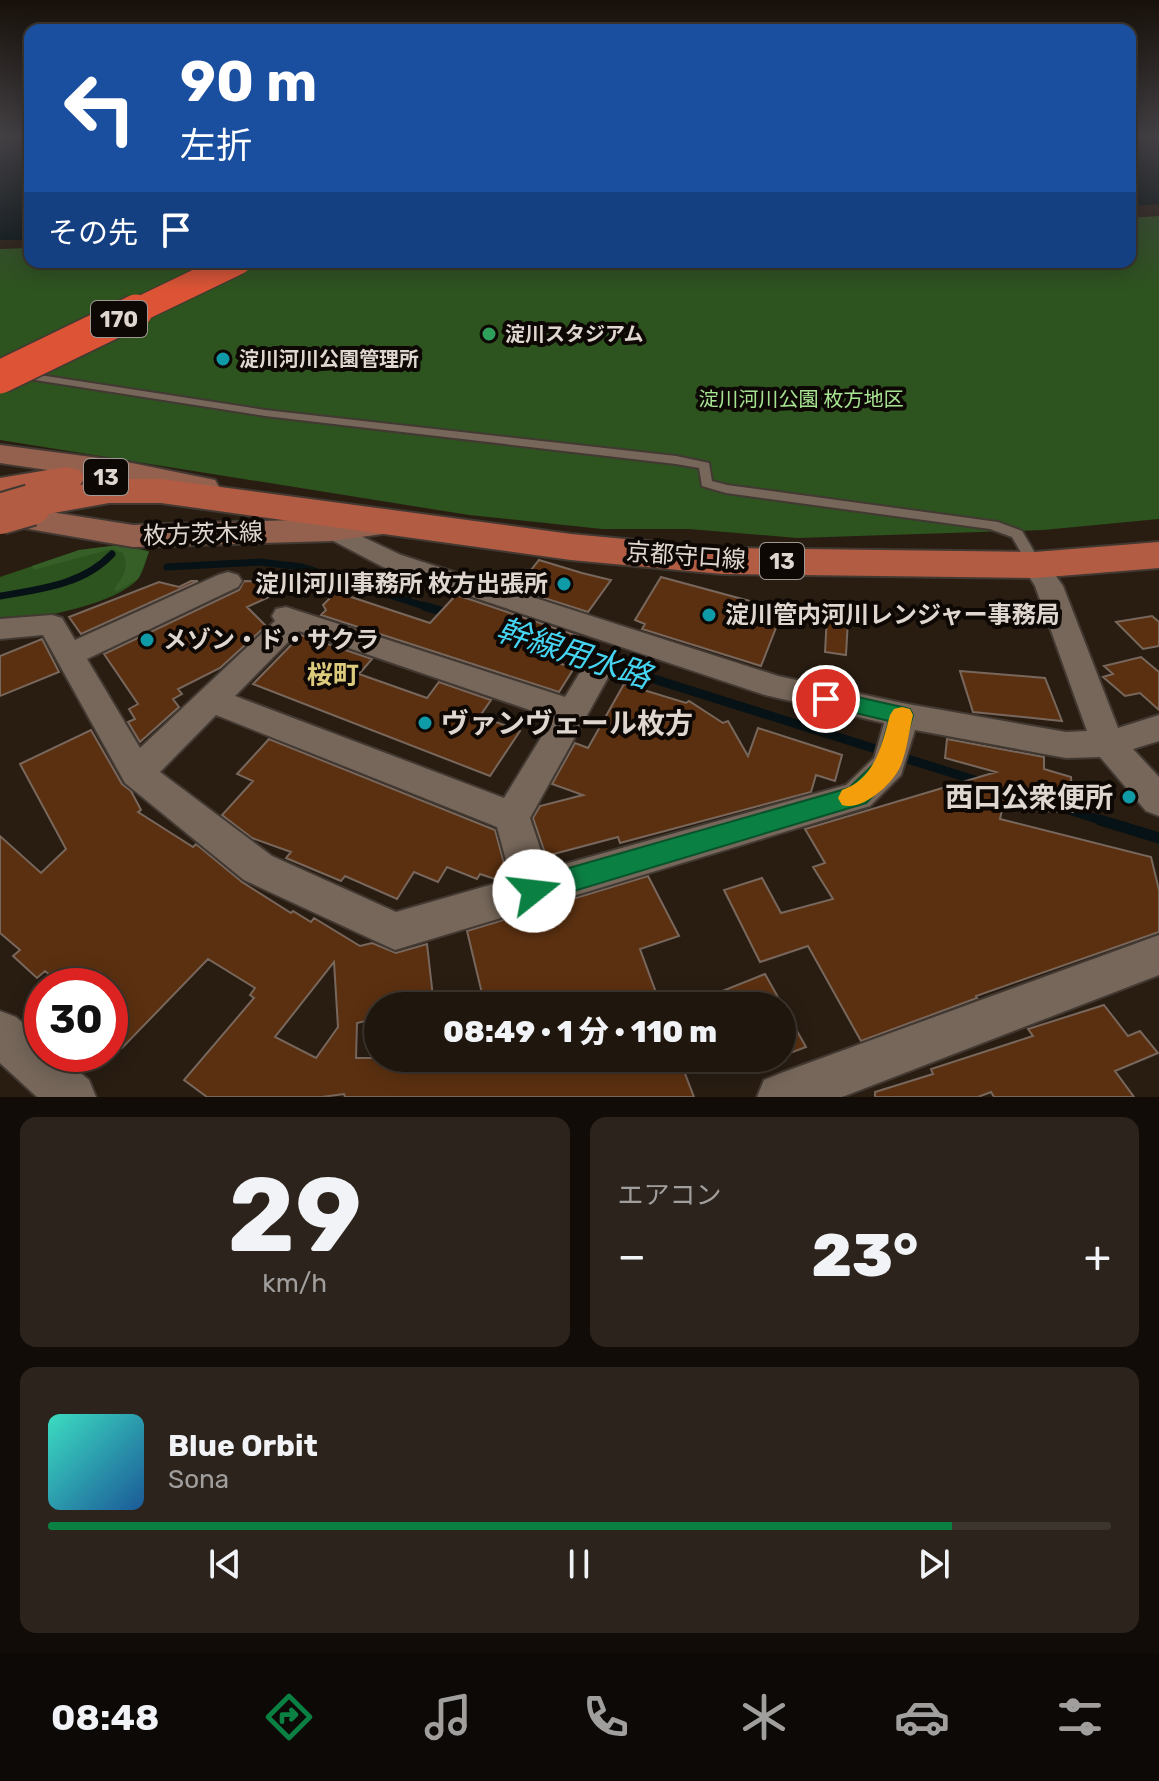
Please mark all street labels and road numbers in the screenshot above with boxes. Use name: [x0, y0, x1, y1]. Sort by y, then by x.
road number: 170: [91, 301, 147, 337]
road number: 13: [84, 459, 128, 495]
street label: 枚方茨木線: [143, 518, 263, 550]
street label: 京都守口線: [625, 538, 747, 574]
road number: 13: [760, 543, 804, 579]

